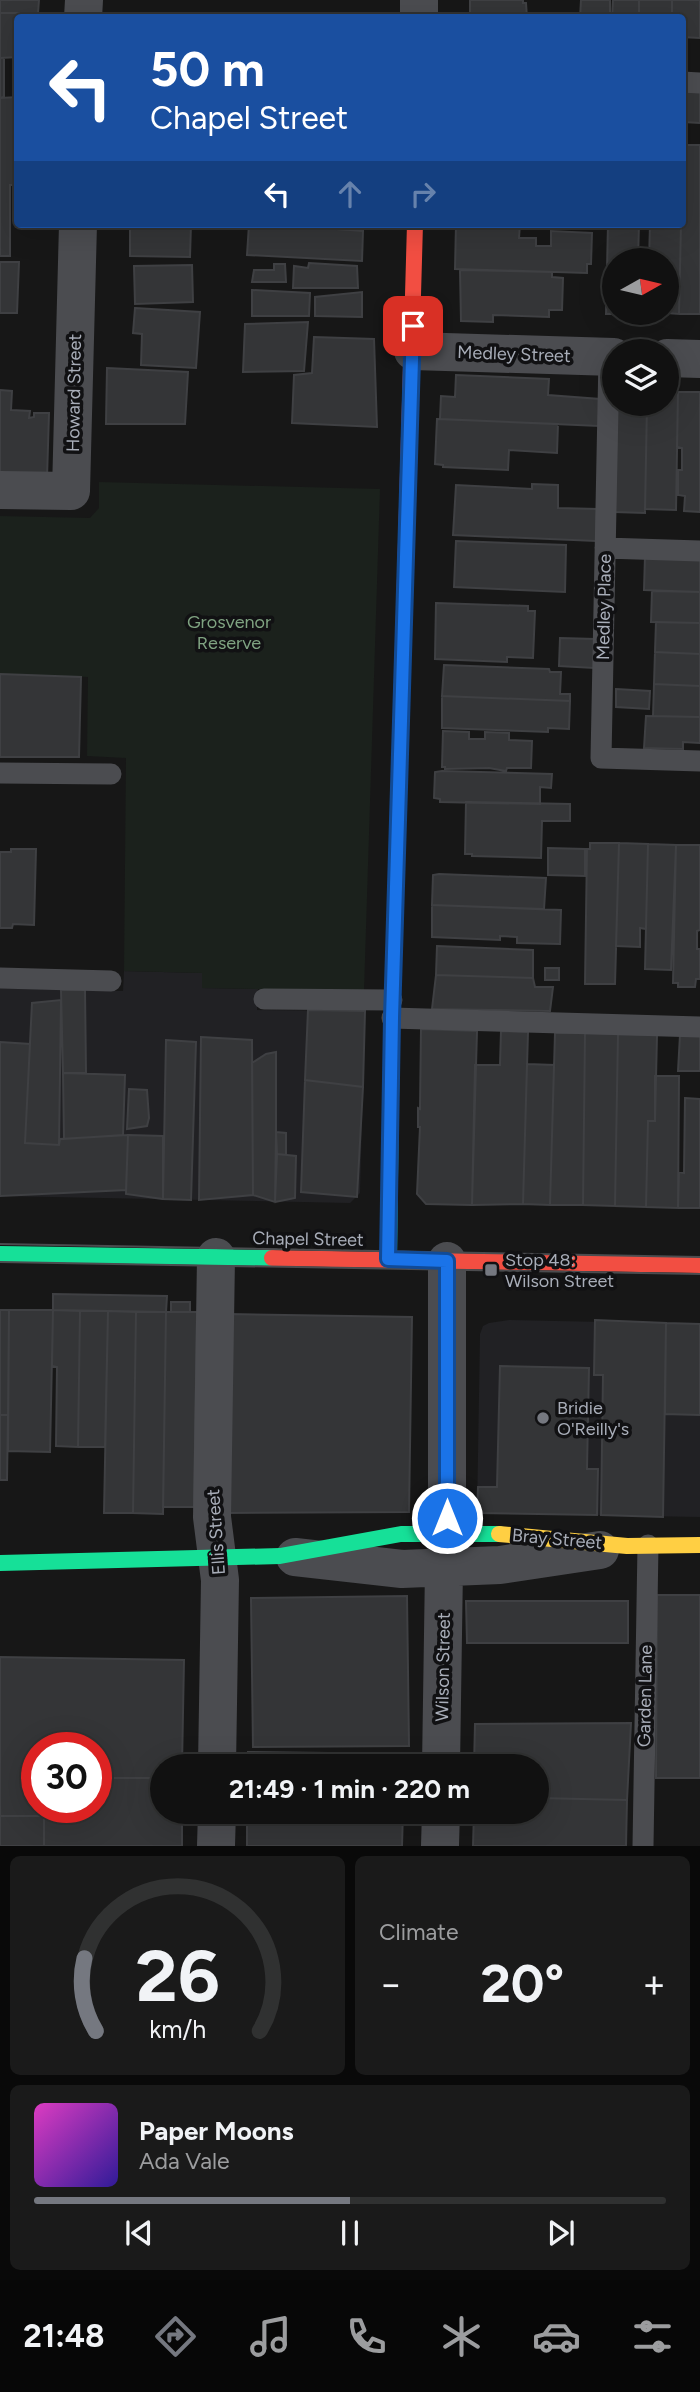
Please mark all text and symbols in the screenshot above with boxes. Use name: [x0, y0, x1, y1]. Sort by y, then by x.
text: 50 m: [150, 39, 265, 98]
icon: left: [35, 42, 126, 133]
text: Chapel Street: [150, 99, 348, 137]
icon: left: [258, 175, 296, 213]
icon: ahead: [331, 175, 369, 213]
icon: right: [404, 175, 442, 213]
north arrow: [602, 248, 679, 326]
map controls: [602, 248, 679, 416]
pin: [383, 296, 443, 356]
icon: arrive: [394, 307, 432, 345]
street label: Howard Street: [62, 333, 86, 452]
button: layers: [602, 339, 679, 416]
street label: Medley Street: [457, 341, 571, 367]
street label: Medley Place: [592, 554, 616, 660]
park label: Grosvenor Reserve: [187, 611, 271, 654]
street label: Chapel Street: [252, 1227, 364, 1251]
place label: Stop 48: Wilson Street: [505, 1249, 614, 1292]
marker: Stop 48: Wilson Street: [483, 1262, 499, 1278]
place label: Bridie O'Reilly's: [557, 1397, 629, 1440]
marker: Bridie O'Reilly's: [535, 1410, 551, 1426]
position arrow: [410, 1481, 484, 1555]
street label: Ellis Street: [202, 1488, 230, 1576]
street label: Bray Street: [511, 1524, 603, 1554]
street label: Wilson Street: [431, 1612, 455, 1722]
street label: Garden Lane: [633, 1645, 657, 1747]
speed limit sign: 30: [21, 1732, 112, 1823]
text: 21:49 · 1 min · 220 m: [229, 1773, 470, 1805]
text: Climate: [379, 1918, 458, 1946]
text: 26: [135, 1933, 220, 2020]
text: 20°: [481, 1953, 564, 2015]
text: −: [379, 1961, 403, 2007]
text: +: [642, 1961, 666, 2007]
text: km/h: [149, 2014, 206, 2044]
text: Paper Moons: [139, 2115, 294, 2147]
text: Ada Vale: [139, 2147, 230, 2175]
icon: previous: [120, 2214, 158, 2252]
icon: pause: [331, 2214, 369, 2252]
icon: next: [542, 2214, 580, 2252]
icon: directions: [151, 2312, 200, 2361]
icon: music: [246, 2312, 295, 2361]
icon: phone: [342, 2312, 391, 2361]
icon: climate: [437, 2312, 486, 2361]
icon: car: [532, 2312, 581, 2361]
icon: filters: [628, 2312, 677, 2361]
text: 21:48: [23, 2317, 105, 2355]

